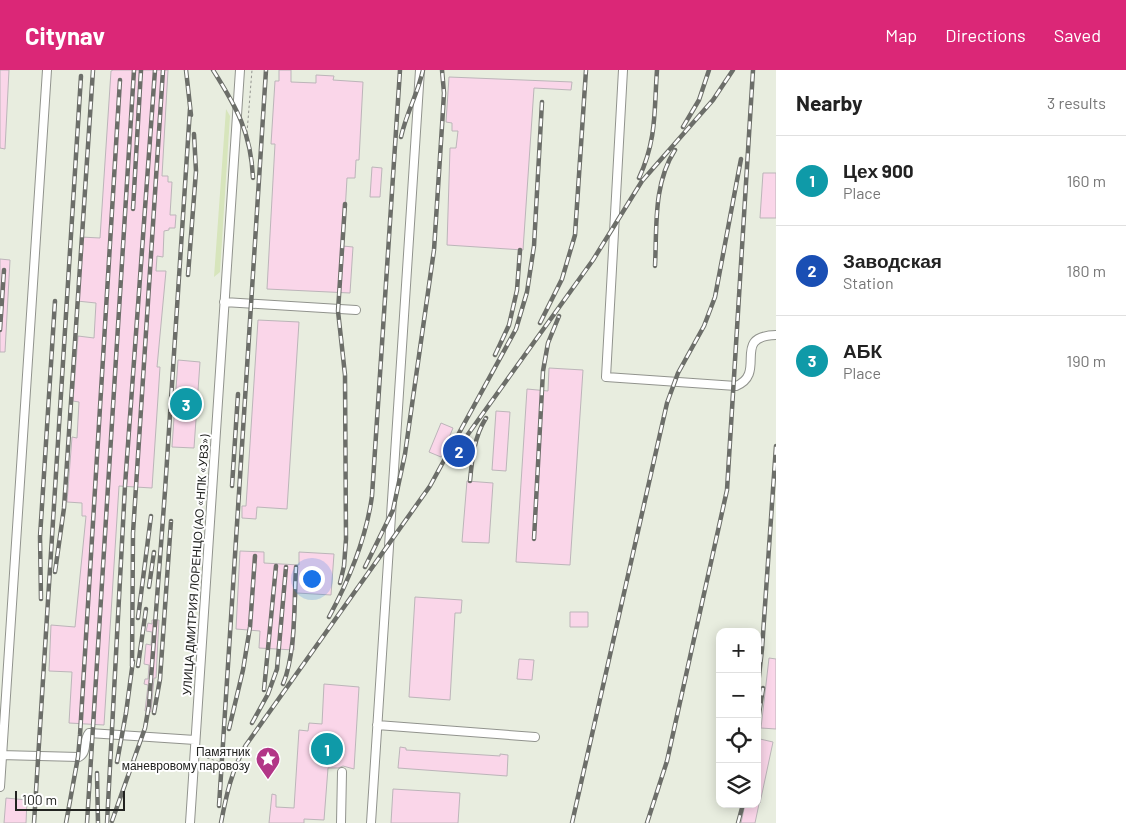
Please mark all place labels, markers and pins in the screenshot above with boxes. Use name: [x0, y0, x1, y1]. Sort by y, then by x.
pin: 3: [170, 385, 202, 423]
pin: 2: [443, 432, 475, 470]
pin: 1: [311, 730, 343, 768]
place label: Памятник маневровому паровозу: [122, 744, 251, 773]
place icon: Памятник маневровому паровозу: [255, 746, 281, 780]

